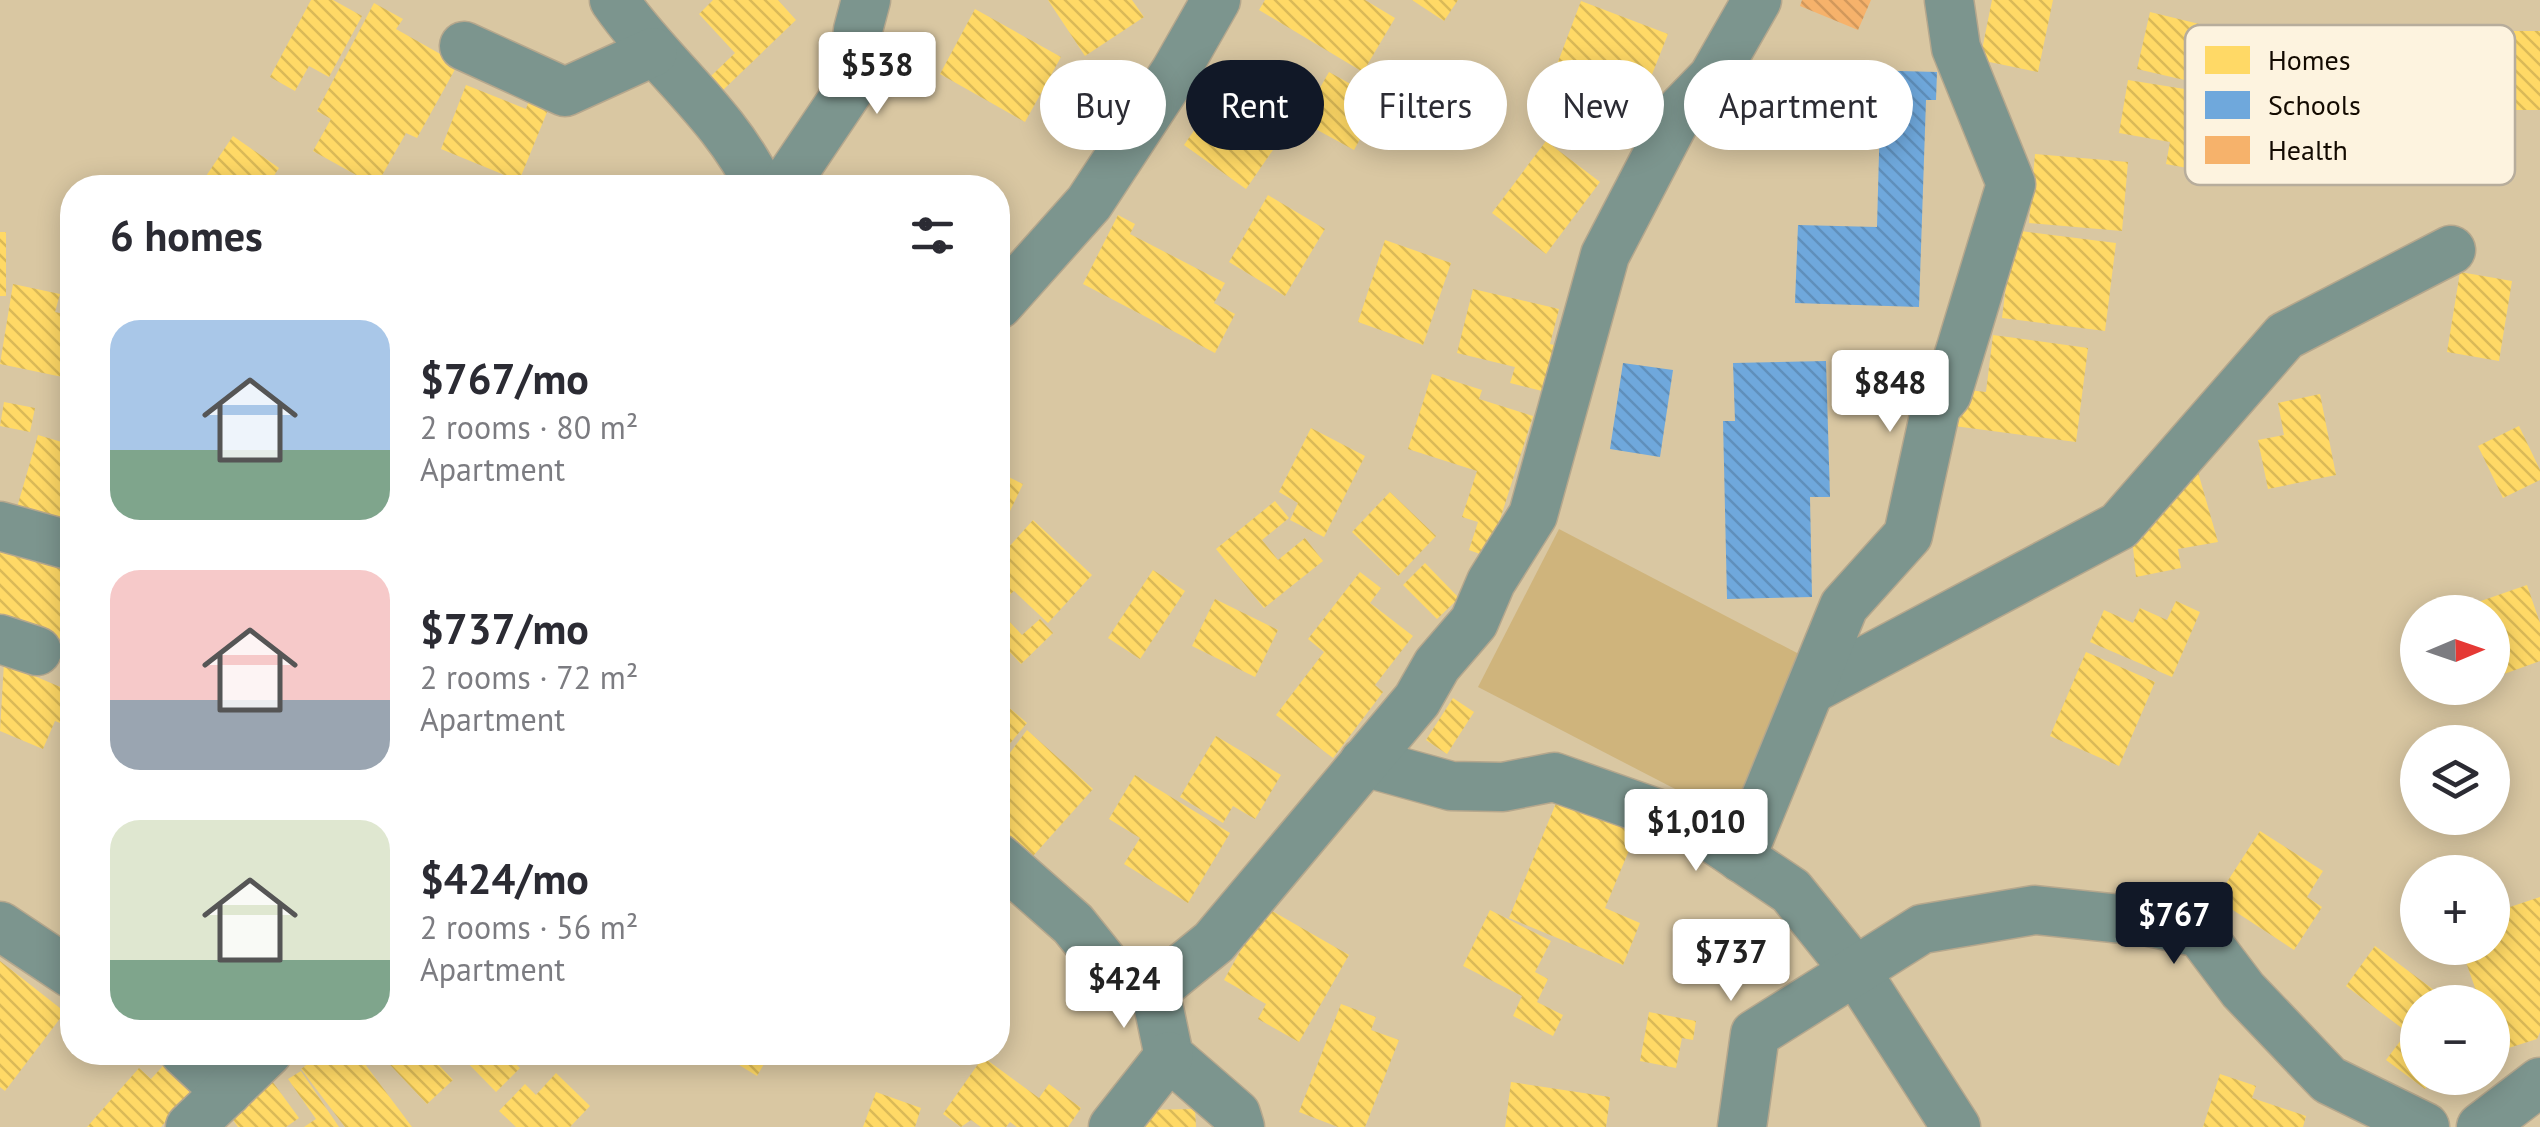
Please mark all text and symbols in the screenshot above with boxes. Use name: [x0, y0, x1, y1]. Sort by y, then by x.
legend: [2185, 25, 2515, 185]
pin: $538: [818, 32, 936, 117]
text: Homes: [2268, 41, 2351, 78]
text: $538: [841, 43, 913, 85]
chip: Buy: [1040, 60, 1166, 150]
chip: Rent: [1186, 60, 1324, 150]
chip: Filters: [1344, 60, 1507, 150]
chip: New: [1527, 60, 1664, 150]
chip: Apartment: [1684, 60, 1913, 150]
text: Schools: [2268, 86, 2361, 123]
text: Health: [2268, 131, 2348, 168]
text: 6 homes: [110, 208, 263, 263]
icon: filters: [905, 208, 960, 263]
pin: $848: [1831, 350, 1949, 435]
text: $767/mo: [420, 351, 589, 406]
icon: home: [190, 360, 310, 480]
text: $848: [1854, 361, 1926, 403]
text: 2 rooms · 80 m²: [420, 406, 638, 448]
text: Apartment: [420, 448, 565, 490]
north arrow: [2400, 595, 2510, 705]
map controls: [2400, 595, 2510, 1095]
text: $737/mo: [420, 601, 589, 656]
icon: home: [190, 610, 310, 730]
text: 2 rooms · 72 m²: [420, 656, 638, 698]
text: Apartment: [420, 698, 565, 740]
button: layers: [2400, 725, 2510, 835]
pin: $1,010: [1615, 789, 1777, 874]
text: $1,010: [1647, 800, 1745, 842]
text: $424/mo: [420, 851, 589, 906]
button: +: [2400, 855, 2510, 965]
icon: home: [190, 860, 310, 980]
pin: $767: [2115, 882, 2233, 967]
text: $767: [2138, 893, 2210, 935]
text: 2 rooms · 56 m²: [420, 906, 638, 948]
pin: $737: [1672, 919, 1790, 1004]
text: $737: [1695, 930, 1767, 972]
pin: $424: [1065, 946, 1183, 1031]
text: Apartment: [420, 948, 565, 990]
text: $424: [1088, 957, 1160, 999]
button: −: [2400, 985, 2510, 1095]

